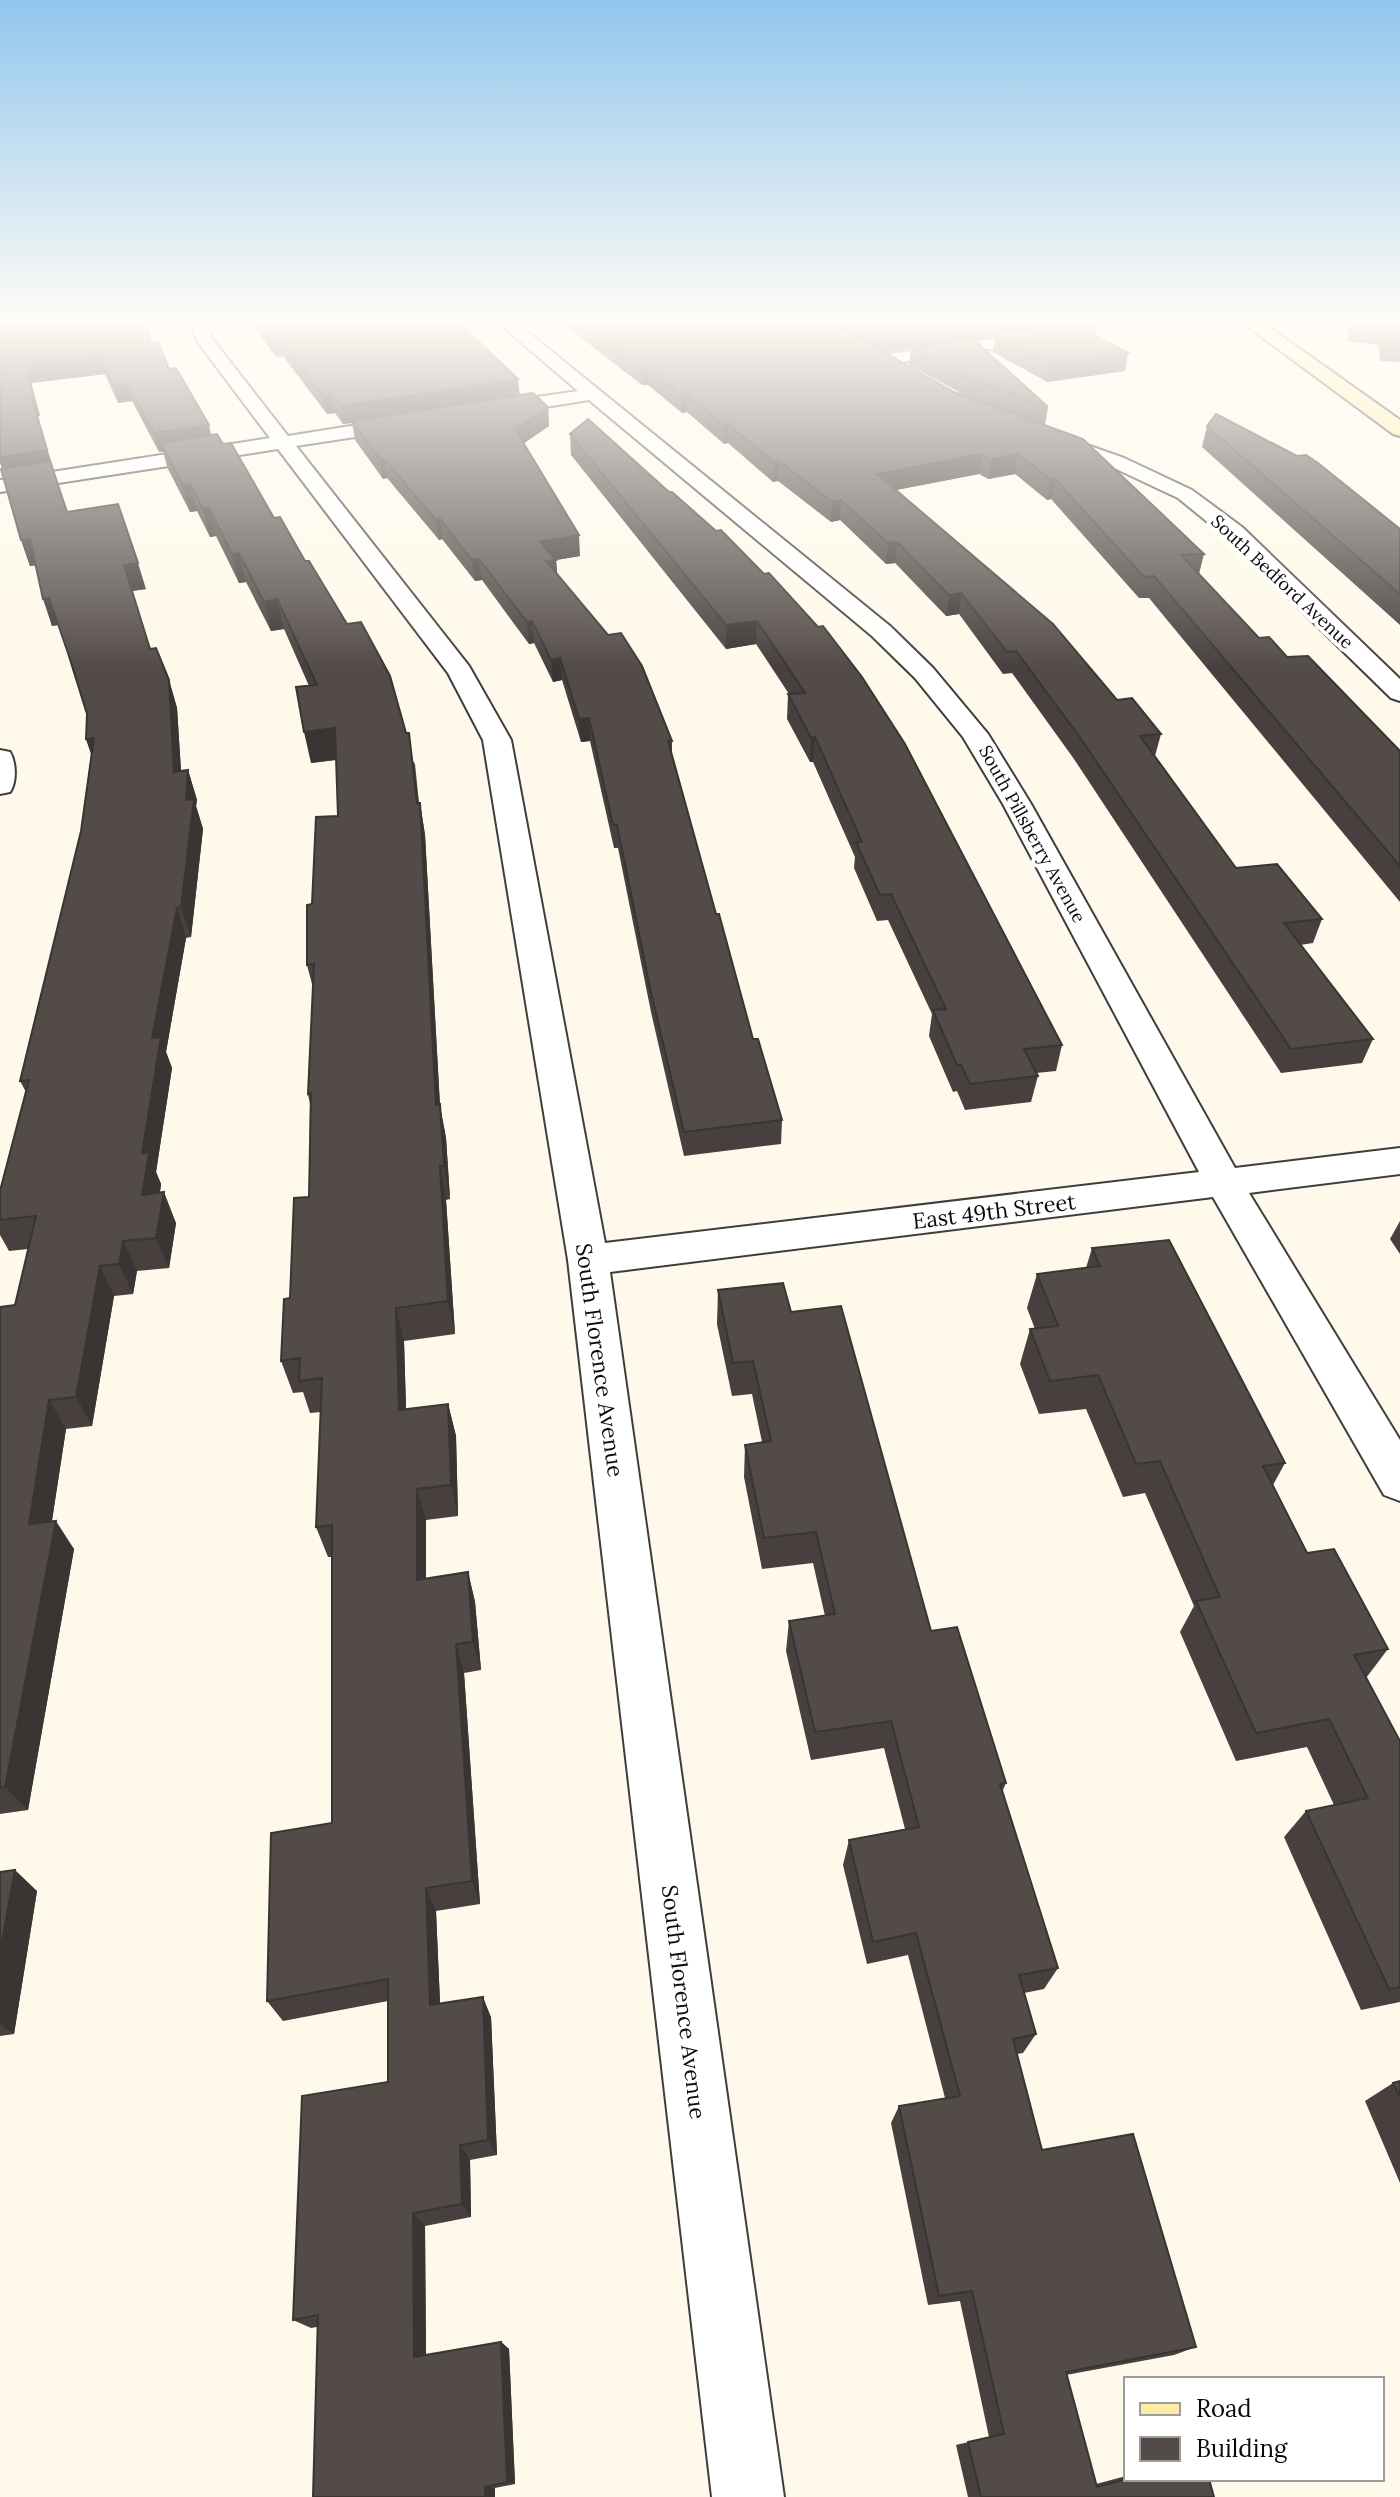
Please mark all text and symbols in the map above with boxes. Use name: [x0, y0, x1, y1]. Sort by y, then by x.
street label: South Bedford Avenue: [1206, 510, 1359, 654]
street label: South Pillsberry Avenue: [974, 741, 1091, 927]
street label: East 49th Street: [911, 1187, 1078, 1235]
street label: South Florence Avenue: [570, 1241, 630, 1479]
street label: South Florence Avenue: [656, 1883, 712, 2121]
legend: [1124, 2377, 1384, 2481]
text: Road: [1196, 2393, 1252, 2424]
text: Building: [1196, 2433, 1288, 2464]

